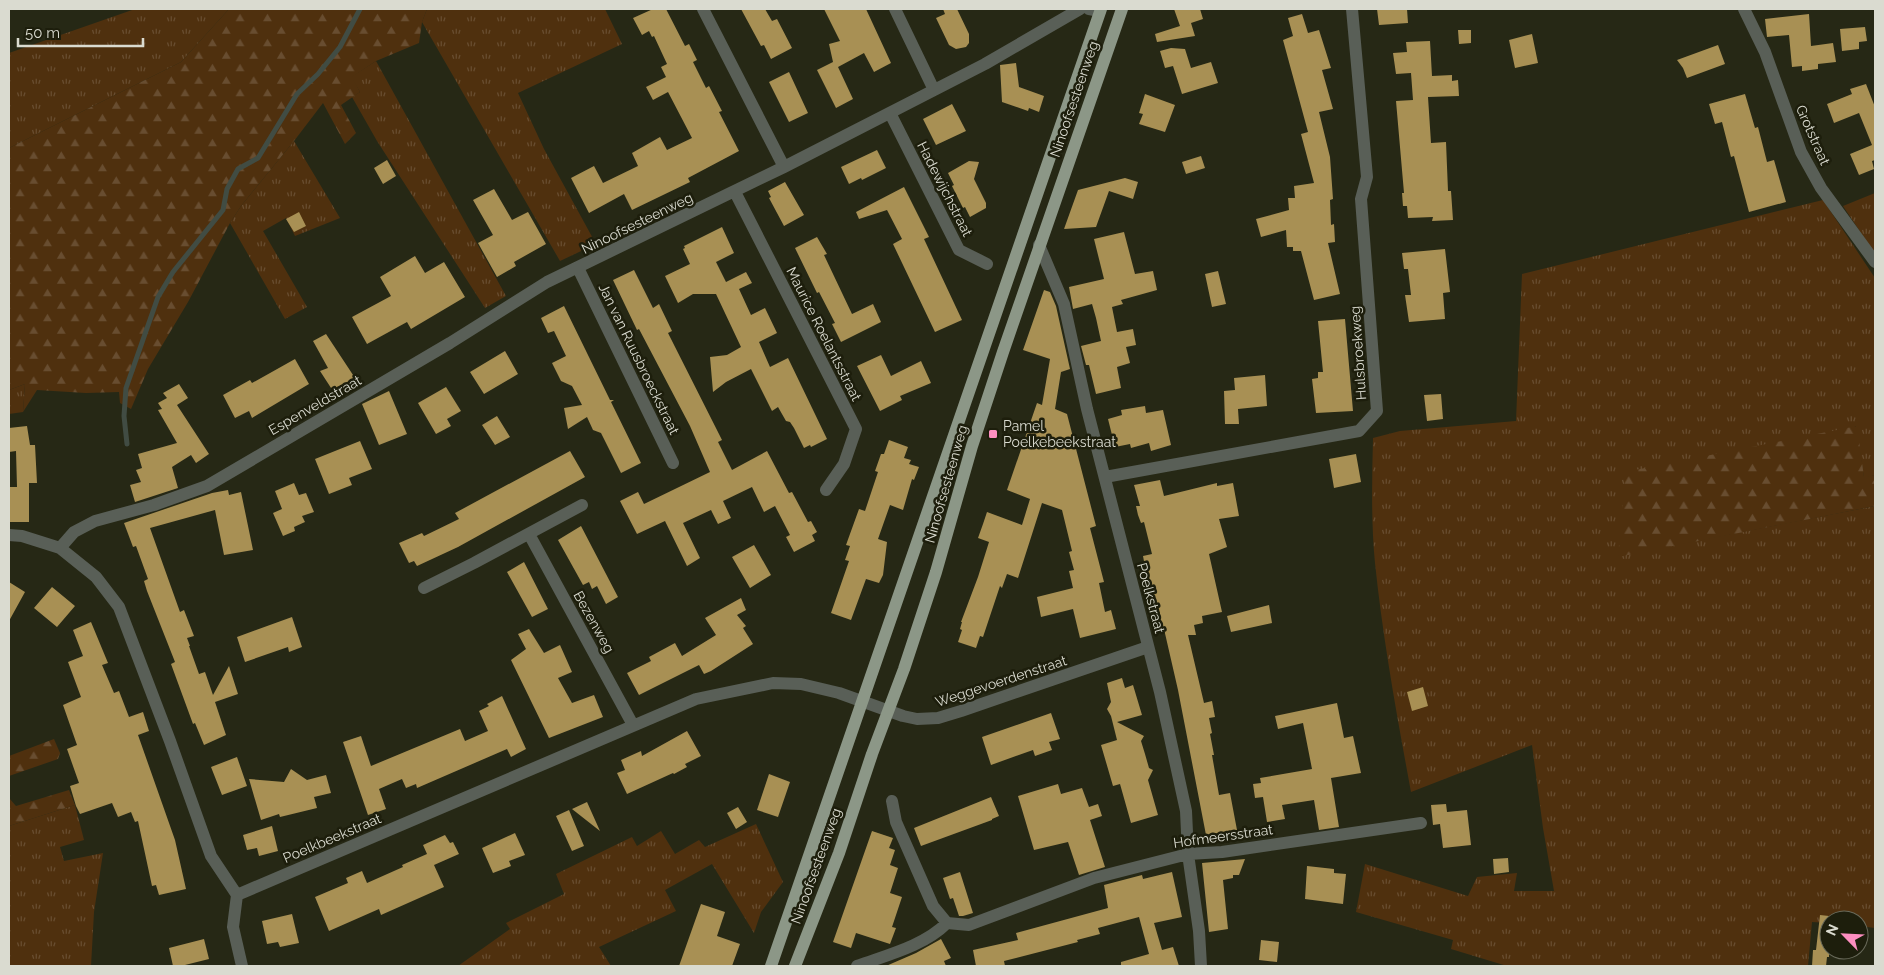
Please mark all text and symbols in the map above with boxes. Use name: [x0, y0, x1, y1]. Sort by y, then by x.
scale bar: [18, 15, 142, 47]
text: 50 m: [25, 24, 60, 42]
street label: Ninoofsesteenweg: [1047, 39, 1101, 159]
street label: Grotstraat: [1793, 103, 1833, 168]
street label: Hadewijchstraat: [914, 139, 976, 239]
street label: Ninoofsesteenweg: [579, 189, 695, 257]
street label: Maurice Roelantsstraat: [783, 264, 865, 404]
street label: Jan van Ruusbroeckstraat: [595, 281, 683, 437]
street label: Hulsbroekweg: [1347, 305, 1369, 401]
street label: Espenveldstraat: [266, 372, 364, 438]
place label: Pamel Poelkebeekstraat: [1003, 418, 1116, 450]
street label: Ninoofsesteenweg: [922, 423, 970, 545]
marker: Pamel Poelkebeekstraat: [987, 428, 999, 440]
street label: Poelkstraat: [1134, 561, 1168, 635]
street label: Bezenweg: [570, 588, 618, 656]
street label: Weggevoerdenstraat: [933, 652, 1069, 710]
street label: Ninoofsesteenweg: [788, 806, 844, 926]
street label: Poelkbeekstraat: [281, 810, 384, 866]
street label: Hofmeersstraat: [1172, 821, 1274, 851]
north arrow: [1819, 910, 1869, 960]
text: N: [1823, 922, 1842, 938]

